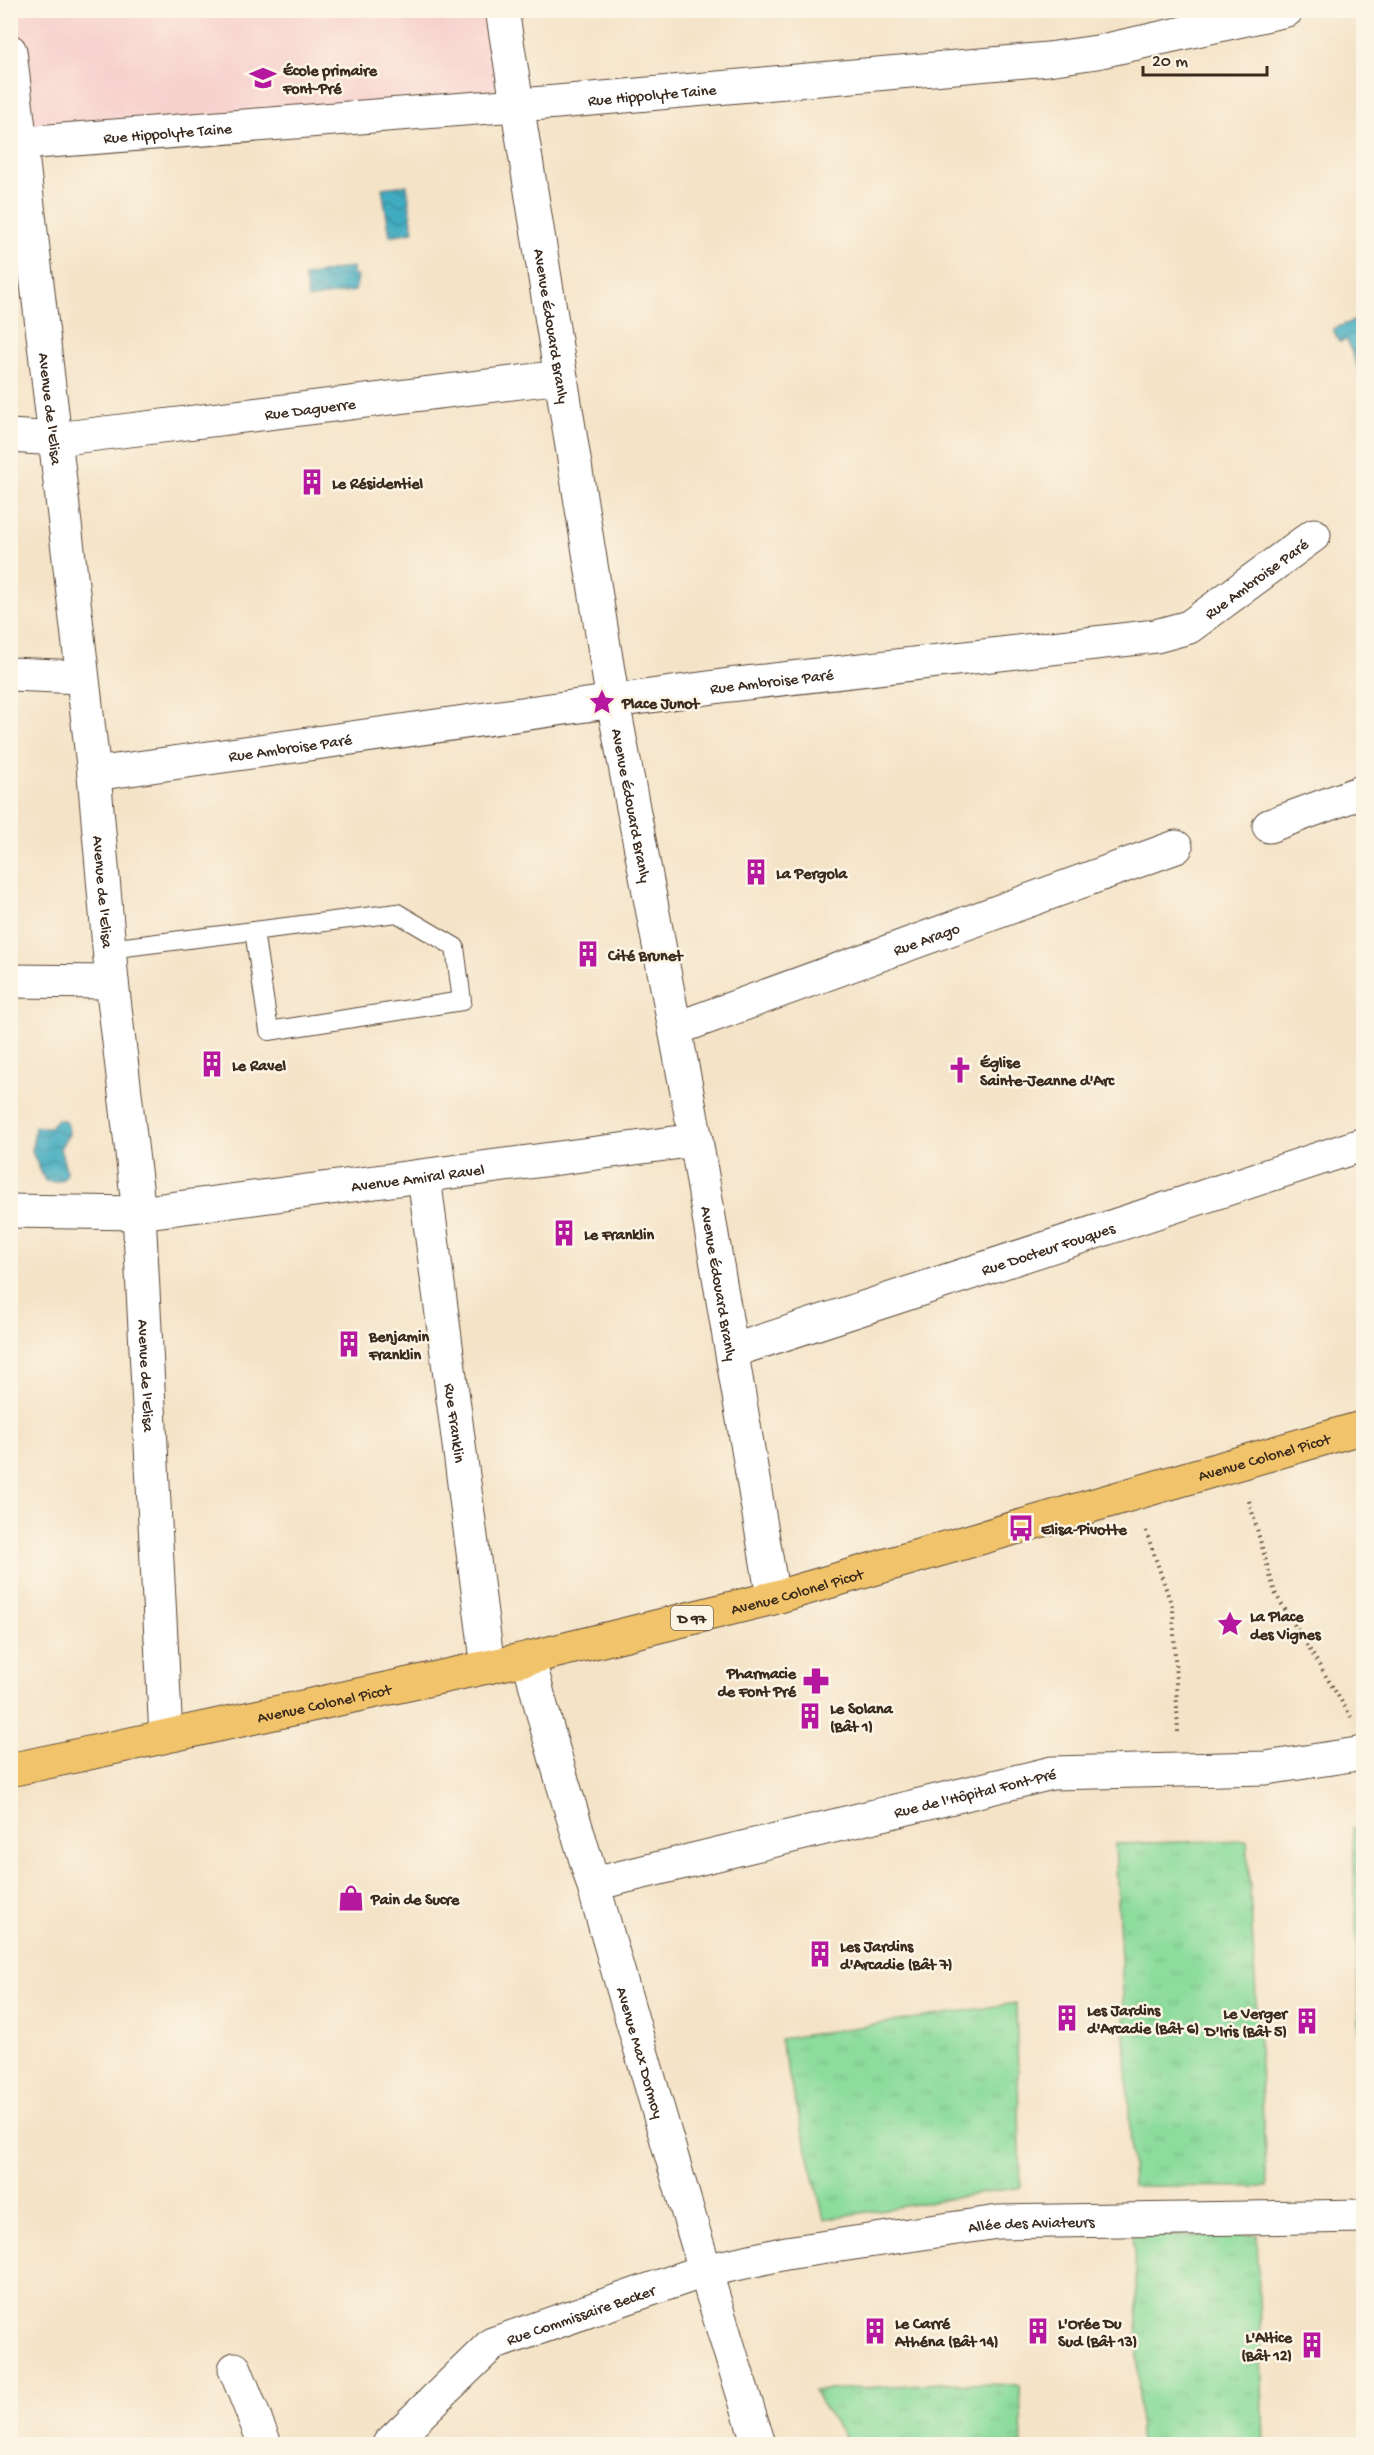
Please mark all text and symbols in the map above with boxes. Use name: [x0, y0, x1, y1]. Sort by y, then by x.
scale bar: [1143, 39, 1268, 77]
text: 20 m: [1152, 52, 1188, 73]
place label: École primaire Font-Pré: [282, 62, 378, 100]
school or university icon: École primaire Font-Pré: [248, 63, 278, 93]
street label: Rue Hippolyte Taine: [587, 82, 718, 112]
street label: Rue Hippolyte Taine: [103, 121, 234, 150]
street label: Avenue Édouard Branly: [527, 248, 571, 405]
street label: Avenue de l'Elisa: [32, 352, 64, 467]
street label: Rue Daguerre: [264, 396, 358, 426]
building icon: Le Résidentiel: [297, 467, 327, 497]
place label: Le Résidentiel: [332, 476, 423, 495]
street label: Rue Ambroise Paré: [1202, 536, 1314, 625]
street label: Rue Ambroise Paré: [709, 667, 835, 701]
place icon: Place Junot: [587, 687, 617, 717]
place label: Place Junot: [621, 696, 701, 715]
street label: Avenue Édouard Branly: [605, 727, 653, 885]
street label: Rue Ambroise Paré: [228, 732, 354, 768]
street label: Avenue de l'Elisa: [86, 835, 115, 950]
building icon: La Pergola: [741, 857, 771, 887]
place label: La Pergola: [776, 866, 848, 885]
street label: Rue Arago: [891, 920, 963, 962]
building icon: Cité Brunet: [573, 939, 603, 969]
place label: Cité Brunet: [607, 948, 684, 967]
building icon: Le Ravel: [197, 1049, 227, 1079]
place label: Église Sainte-Jeanne d'Arc: [980, 1054, 1116, 1092]
church icon: Église Sainte-Jeanne d'Arc: [945, 1055, 975, 1085]
place label: Le Ravel: [232, 1058, 286, 1077]
street label: Avenue Amiral Ravel: [350, 1162, 486, 1198]
street label: Avenue Édouard Branly: [694, 1205, 739, 1363]
building icon: Le Franklin: [549, 1218, 579, 1248]
street label: Rue Docteur Fouques: [979, 1220, 1119, 1282]
place label: Le Franklin: [584, 1227, 654, 1246]
street label: Avenue de l'Elisa: [132, 1319, 156, 1434]
building icon: Benjamin Franklin: [334, 1329, 364, 1359]
place label: Benjamin Franklin: [368, 1329, 429, 1366]
street label: Rue Franklin: [438, 1382, 467, 1465]
street label: Avenue Colonel Picot: [1196, 1431, 1334, 1487]
bus stop icon: Elisa-Pivotte: [1006, 1513, 1036, 1543]
place label: Elisa-Pivotte: [1041, 1522, 1127, 1541]
street label: Avenue Colonel Picot: [729, 1566, 867, 1621]
road number: D 97: [671, 1606, 713, 1630]
place icon: La Place des Vignes: [1215, 1609, 1245, 1639]
place label: La Place des Vignes: [1250, 1609, 1322, 1646]
place label: Pharmacie de Font Pré: [717, 1666, 797, 1703]
pharmacy icon: Pharmacie de Font Pré: [801, 1666, 831, 1696]
street label: Avenue Colonel Picot: [256, 1682, 395, 1729]
building icon: Le Solana (Bât 1): [795, 1701, 825, 1731]
place label: Le Solana (Bât 1): [830, 1701, 894, 1738]
street label: Rue de l'Hôpital Font-Pré: [892, 1767, 1057, 1824]
shop icon: Pain de Sucre: [336, 1883, 366, 1913]
place label: Pain de Sucre: [370, 1892, 460, 1911]
building icon: Les Jardins d'Arcadie (Bât 7): [805, 1939, 835, 1969]
place label: Les Jardins d'Arcadie (Bât 7): [840, 1939, 953, 1976]
street label: Avenue Max Dormoy: [610, 1985, 666, 2121]
building icon: Les Jardins d'Arcadie (Bât 6): [1052, 2003, 1082, 2033]
place label: Les Jardins d'Arcadie (Bât 6): [1087, 2003, 1199, 2040]
place label: Le Verger D'Iris (Bât 5): [1203, 2006, 1289, 2043]
building icon: Le Verger D'Iris (Bât 5): [1292, 2006, 1322, 2036]
street label: Allée des Aviateurs: [967, 2214, 1096, 2239]
street label: Rue Commissaire Becker: [505, 2282, 660, 2351]
building icon: Le Carré Athéna (Bât 14): [860, 2316, 890, 2346]
place label: Le Carré Athéna (Bât 14): [894, 2316, 999, 2353]
building icon: L'Orée Du Sud (Bât 13): [1023, 2316, 1053, 2346]
place label: L'Orée Du Sud (Bât 13): [1058, 2316, 1137, 2353]
place label: L'Altice (Bât 12): [1241, 2330, 1293, 2367]
building icon: L'Altice (Bât 12): [1297, 2330, 1327, 2360]

